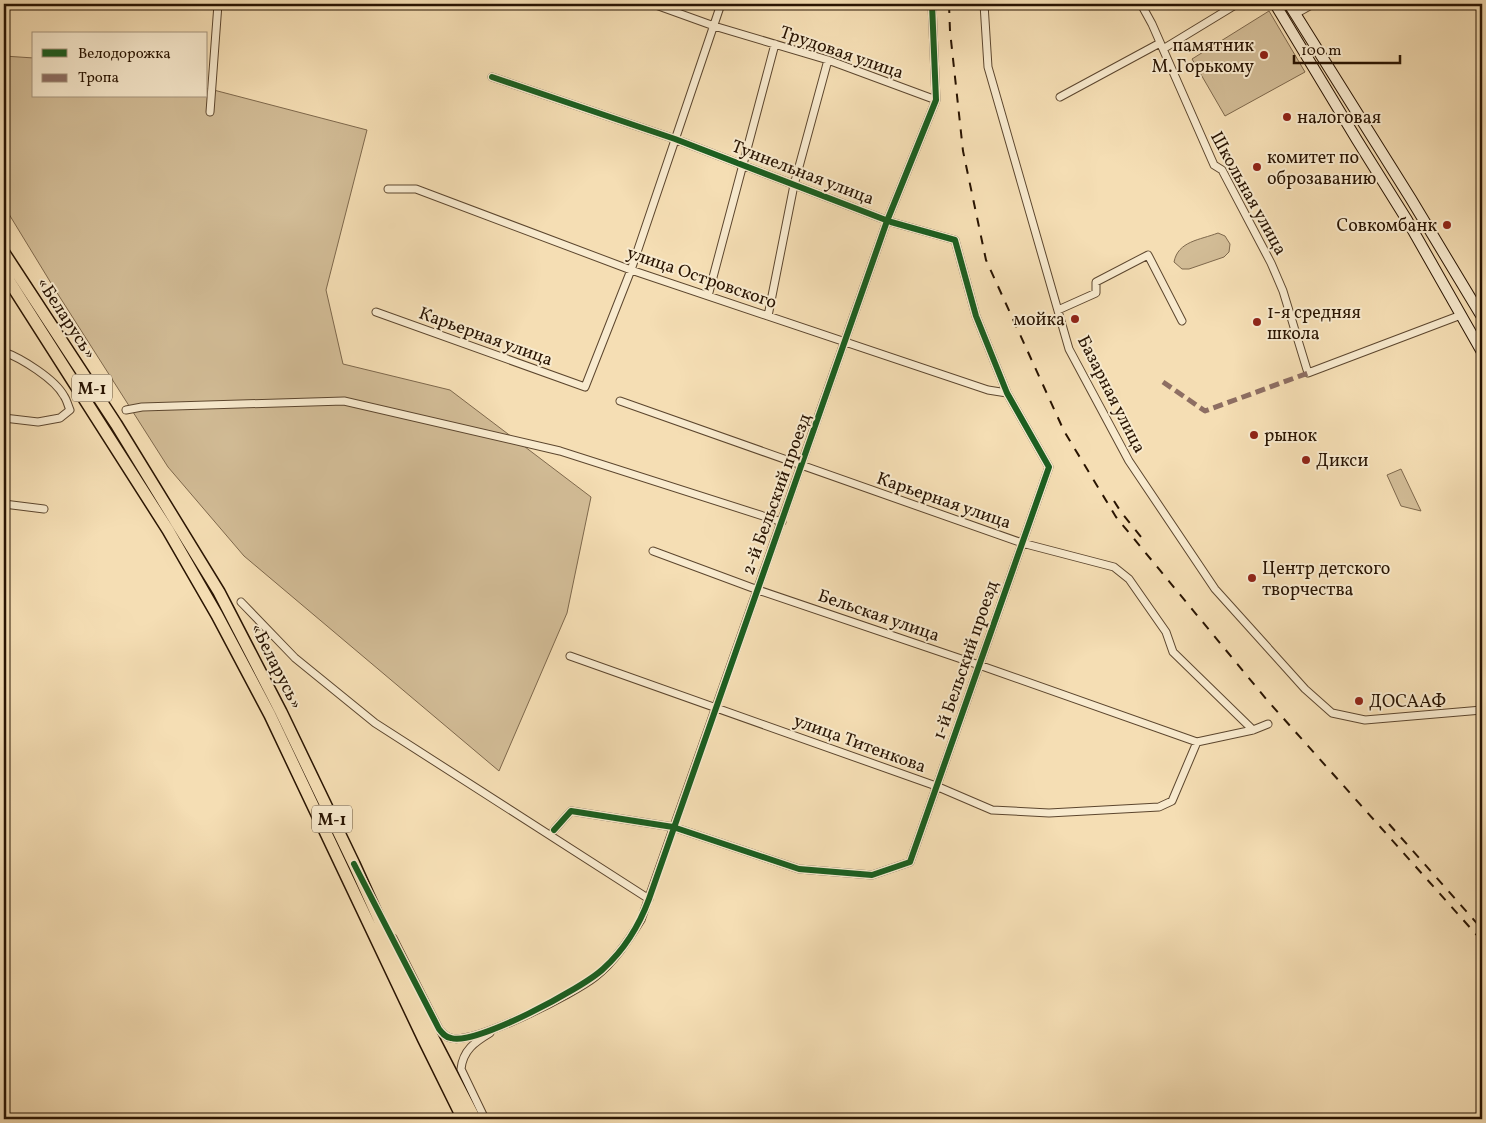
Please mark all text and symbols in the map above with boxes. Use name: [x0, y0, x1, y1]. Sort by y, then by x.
street label: Трудовая улица: [776, 21, 907, 86]
legend: [32, 32, 208, 98]
scale bar: [1294, 32, 1400, 64]
place label: памятник М. Горькому: [1152, 34, 1254, 80]
text: 100 m: [1301, 41, 1341, 62]
text: Велодорожка: [78, 44, 171, 65]
marker: памятник М. Горькому: [1258, 49, 1270, 61]
text: Тропа: [78, 68, 119, 89]
place label: налоговая: [1297, 106, 1381, 131]
marker: налоговая: [1281, 111, 1293, 123]
street label: Школьная улица: [1203, 127, 1292, 260]
street label: Туннельная улица: [728, 135, 877, 212]
place label: комитет по оброзаванию: [1267, 146, 1376, 192]
marker: комитет по оброзаванию: [1251, 161, 1263, 173]
place label: Совкомбанк: [1337, 214, 1437, 239]
marker: Совкомбанк: [1441, 219, 1453, 231]
street label: улица Островского: [623, 241, 780, 316]
street label: «Беларусь»: [30, 273, 102, 365]
place label: 1-я средняя школа: [1267, 301, 1361, 347]
street label: Карьерная улица: [415, 302, 556, 373]
place label: мойка: [1014, 308, 1065, 333]
marker: мойка: [1069, 313, 1081, 325]
marker: 1-я средняя школа: [1251, 316, 1263, 328]
street label: Базарная улица: [1070, 332, 1151, 458]
road number: М-1: [72, 374, 112, 402]
street label: 2-й Бельский проезд: [737, 410, 818, 579]
place label: рынок: [1264, 424, 1318, 449]
marker: рынок: [1248, 429, 1260, 441]
place label: Дикси: [1316, 449, 1368, 474]
marker: Дикси: [1300, 454, 1312, 466]
street label: Карьерная улица: [873, 467, 1014, 536]
place label: Центр детского творчества: [1262, 557, 1390, 603]
marker: Центр детского творчества: [1246, 572, 1258, 584]
street label: 1-й Бельский проезд: [927, 578, 1005, 743]
street label: Бельская улица: [814, 584, 943, 649]
street label: «Беларусь»: [243, 619, 308, 714]
place label: ДОСААФ: [1369, 690, 1446, 715]
marker: ДОСААФ: [1353, 695, 1365, 707]
street label: улица Титенкова: [790, 709, 929, 780]
road number: М-1: [312, 806, 352, 832]

